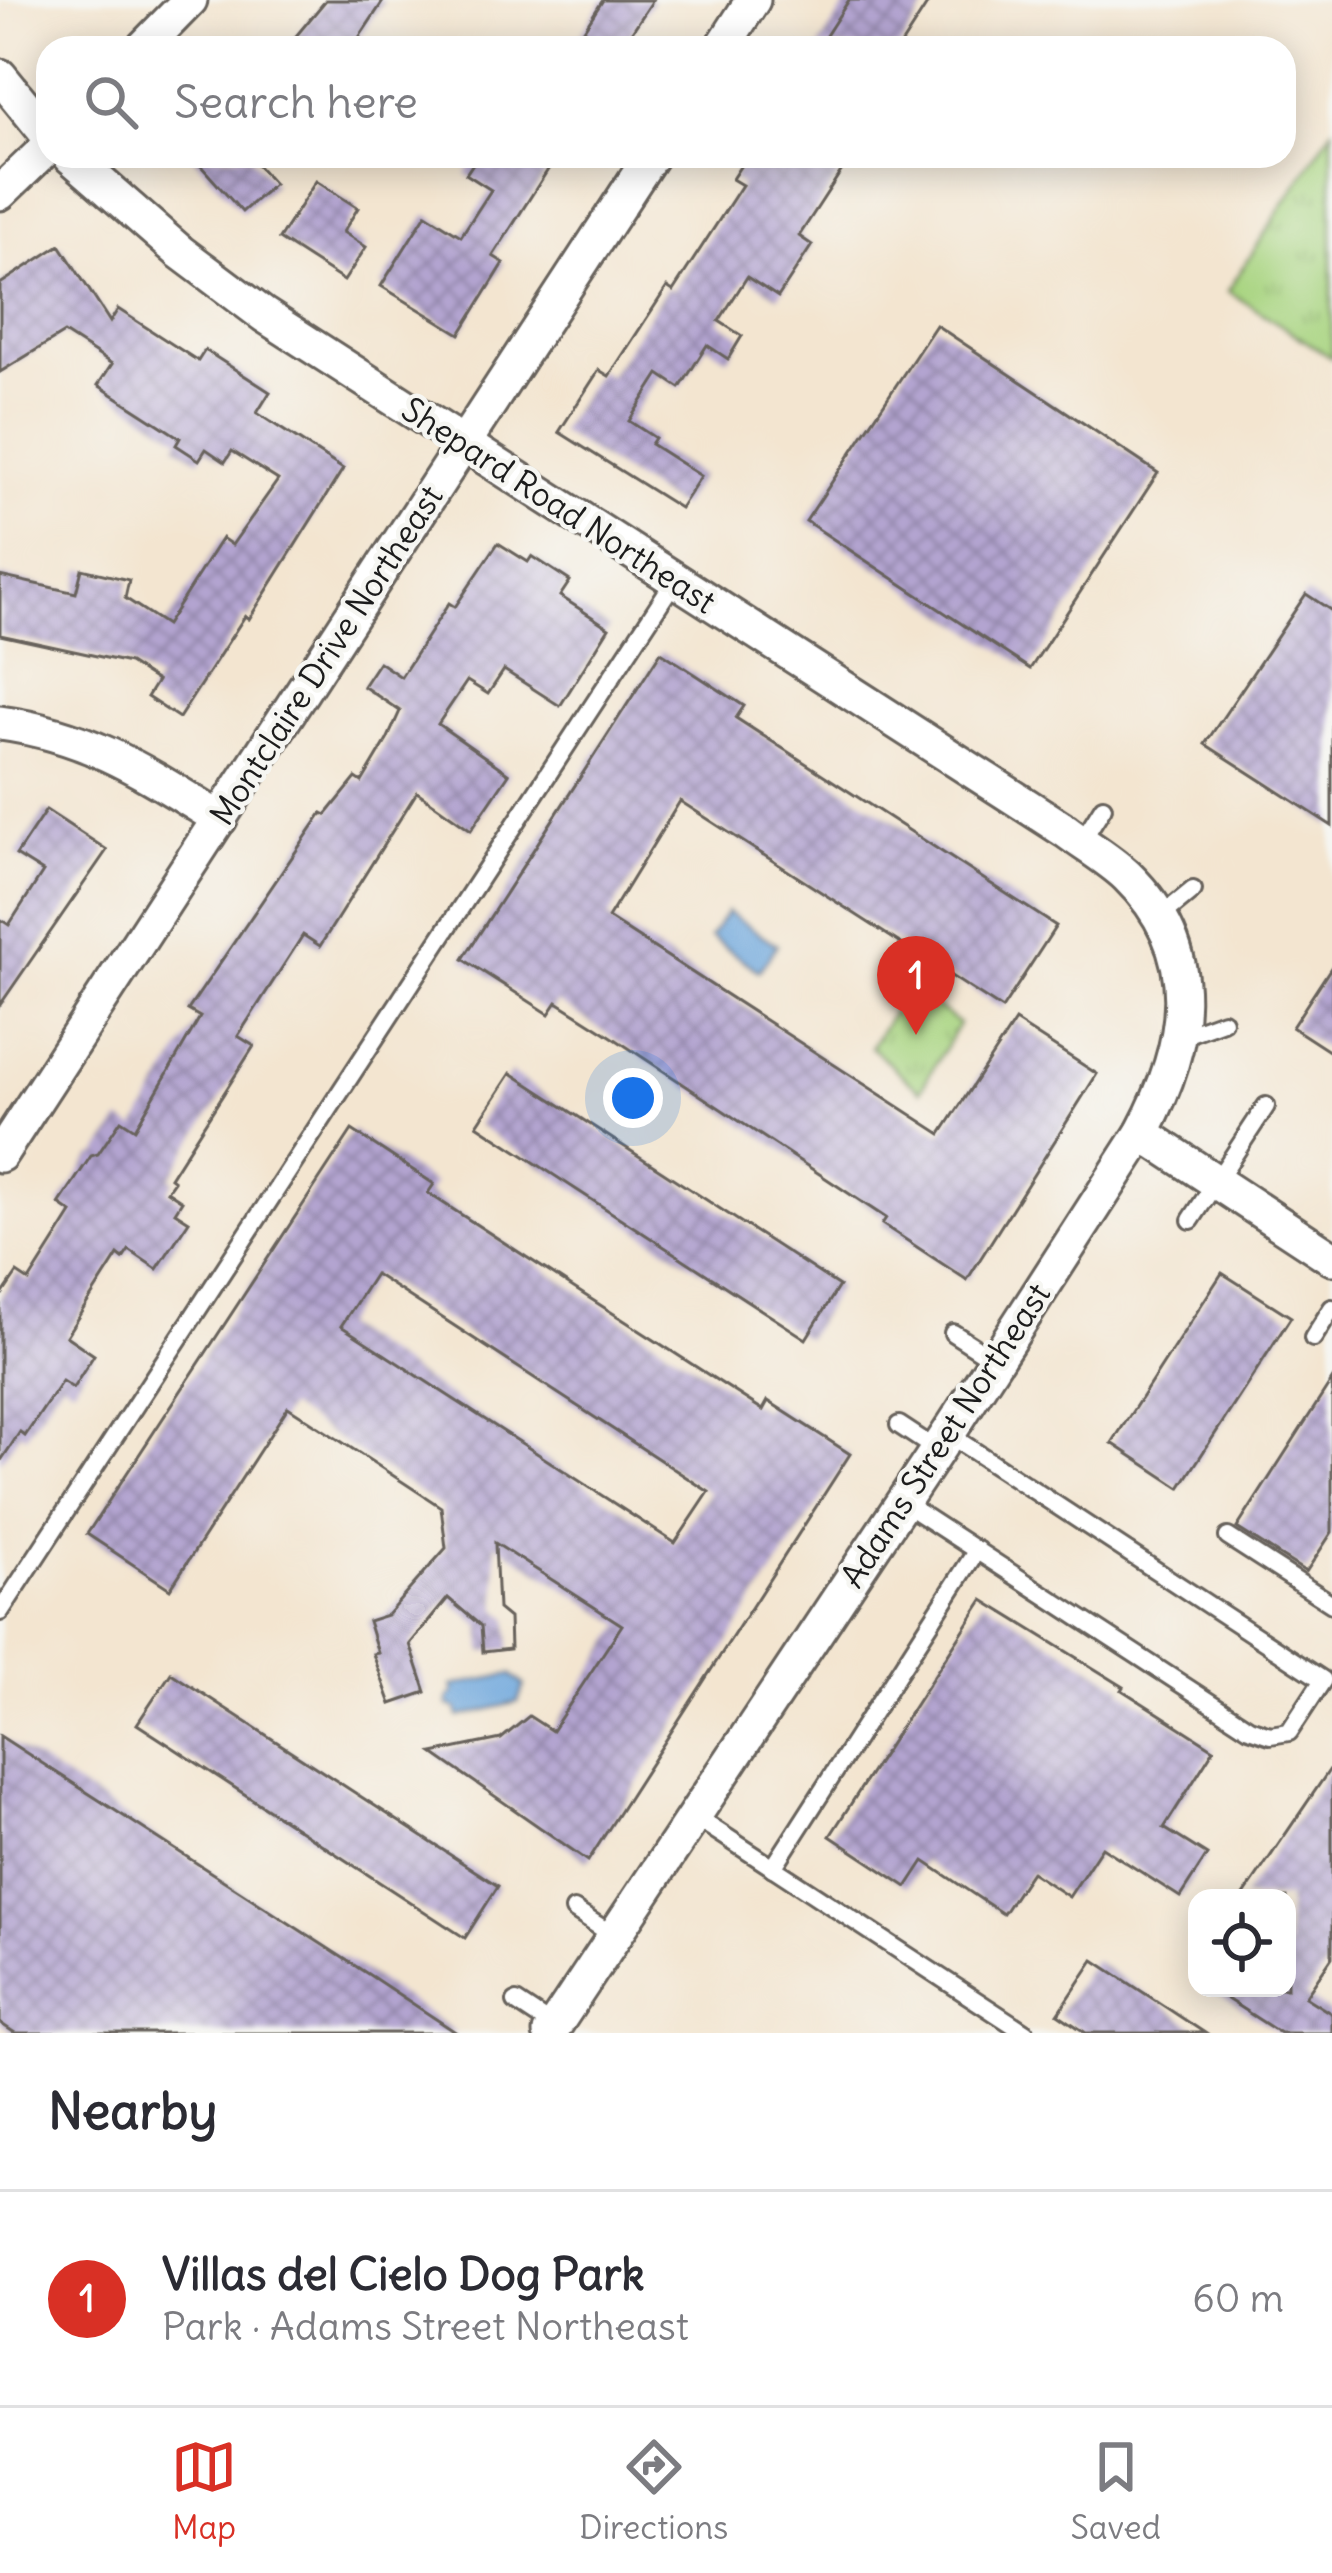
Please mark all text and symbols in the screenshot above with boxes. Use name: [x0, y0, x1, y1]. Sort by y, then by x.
search box: [36, 36, 1296, 168]
icon: search: [78, 69, 144, 135]
text: Search here: [174, 74, 418, 130]
street label: Shepard Road Northeast: [394, 388, 724, 622]
street label: Montclaire Drive Northeast: [200, 477, 452, 833]
pin: 1: [877, 936, 955, 1035]
your location: [603, 1068, 663, 1128]
street label: Adams Street Northeast: [831, 1275, 1059, 1595]
map controls: [1188, 1889, 1296, 1997]
button: locate: [1188, 1889, 1296, 1997]
text: Nearby: [48, 2079, 217, 2143]
text: Villas del Cielo Dog Park: [162, 2246, 645, 2302]
text: 1: [79, 2274, 95, 2323]
text: 60 m: [1192, 2274, 1284, 2323]
text: Park · Adams Street Northeast: [162, 2302, 689, 2351]
tab: Map: [171, 2434, 237, 2548]
tab: Directions: [579, 2434, 728, 2548]
tab: Saved: [1071, 2434, 1161, 2548]

